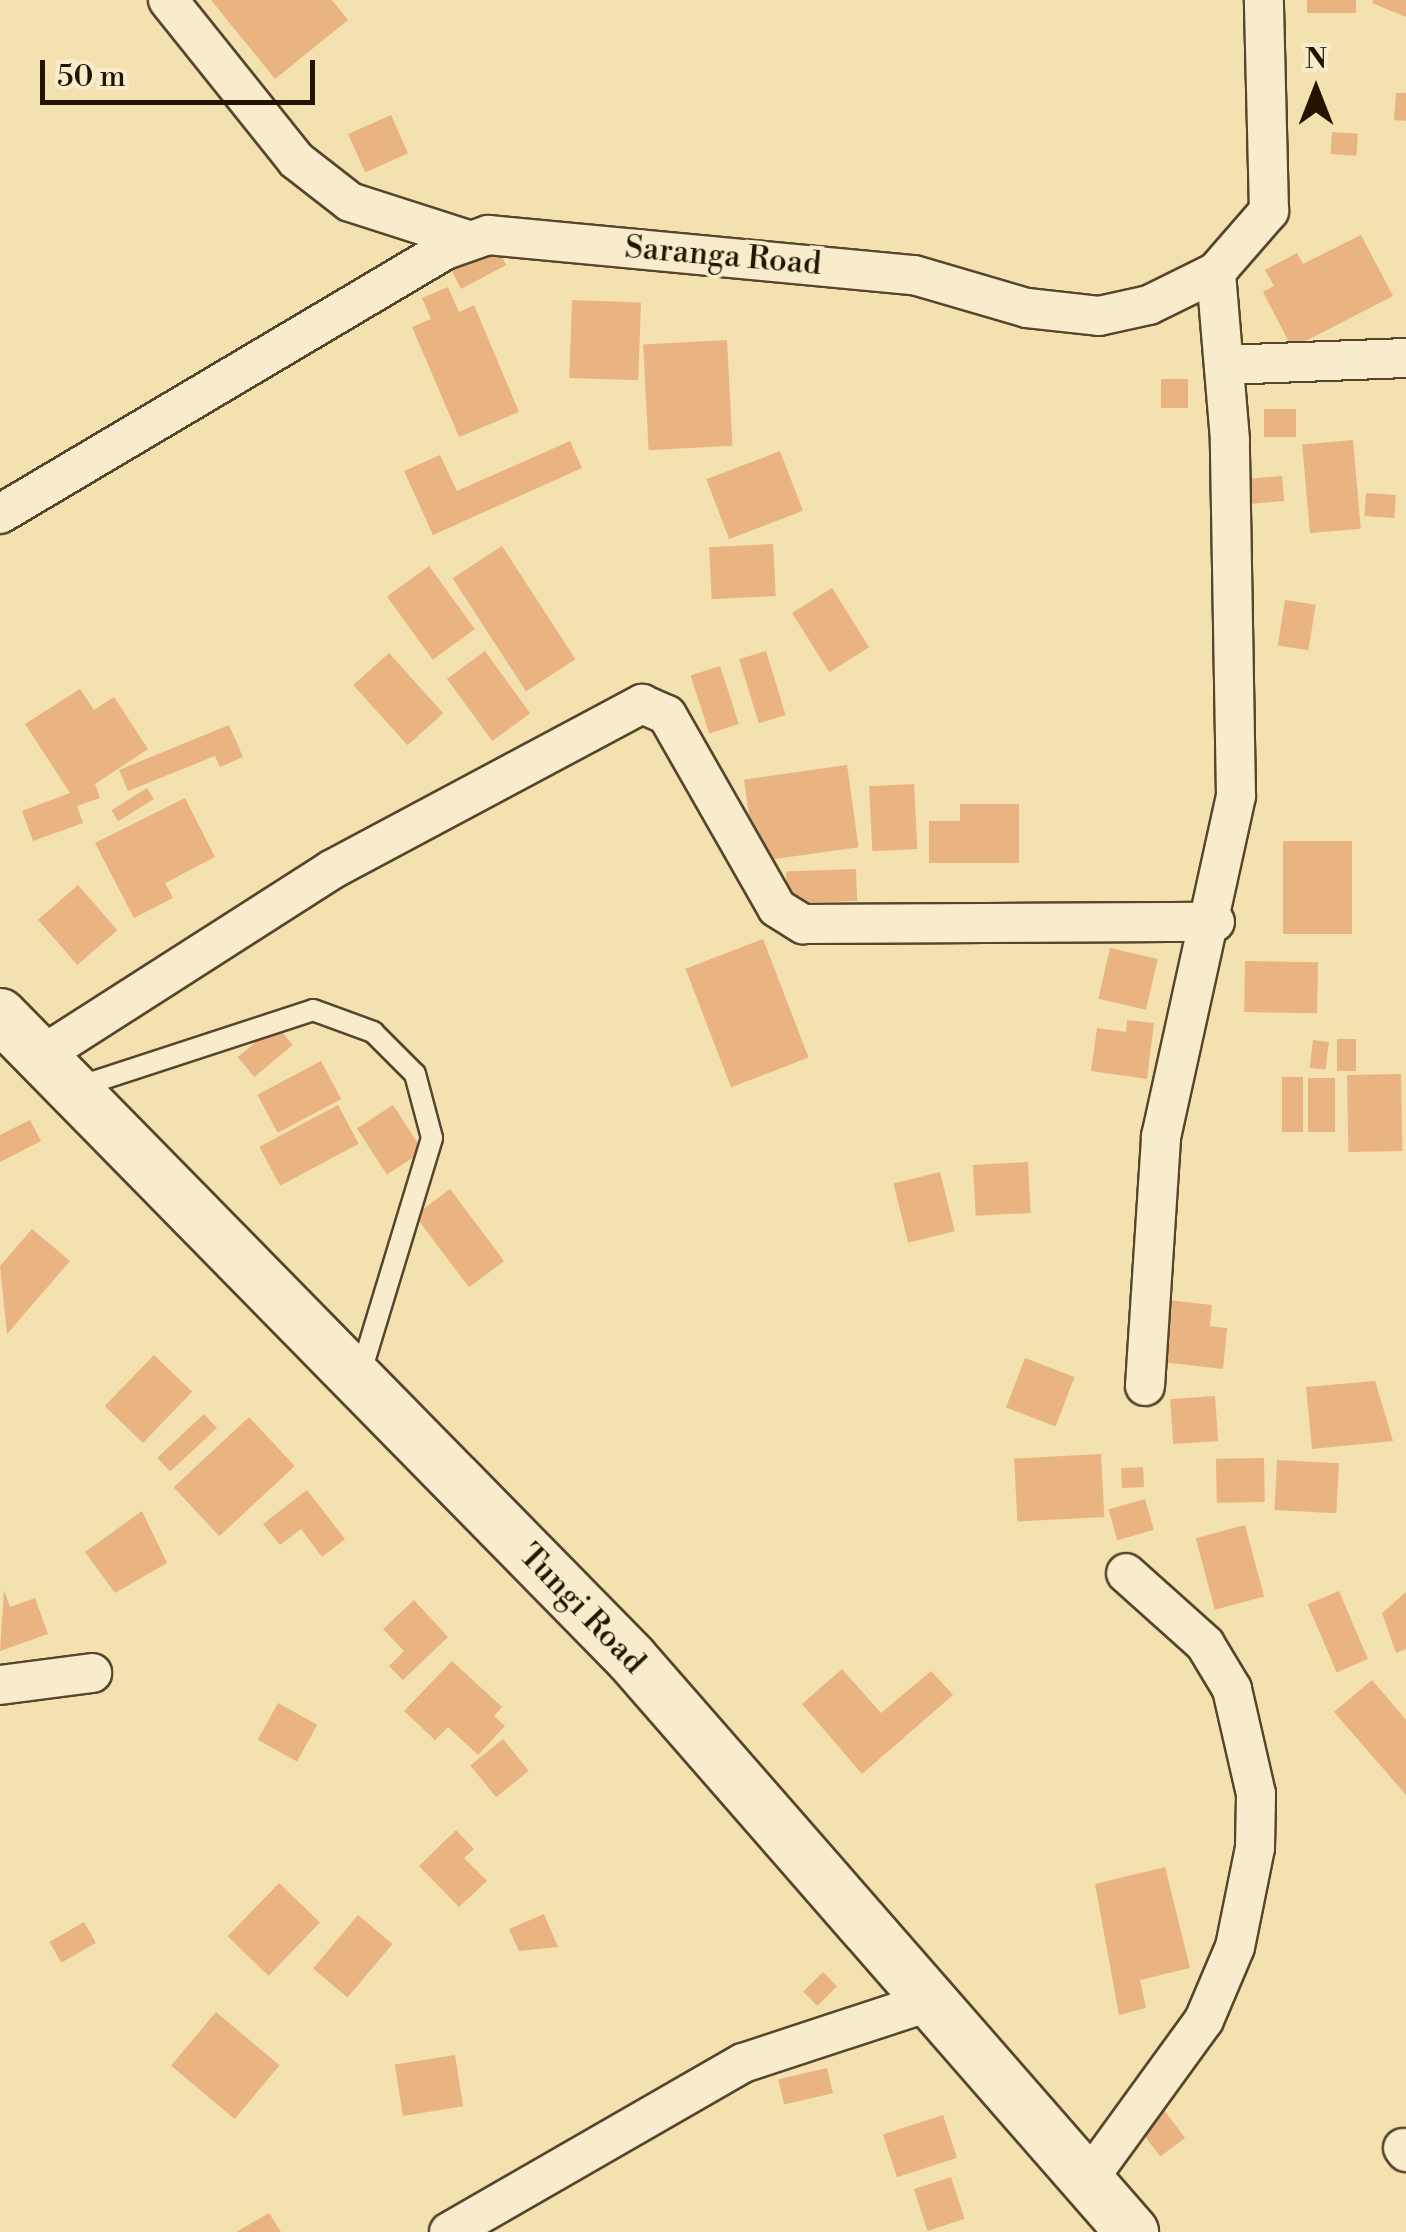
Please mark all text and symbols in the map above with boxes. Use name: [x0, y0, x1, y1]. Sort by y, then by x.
scale bar: [45, 40, 320, 102]
north arrow: [1266, 40, 1366, 140]
text: N: [1305, 42, 1327, 77]
text: 50 m: [57, 58, 126, 96]
street label: Saranga Road: [623, 228, 823, 284]
street label: Tungi Road: [511, 1536, 653, 1682]

